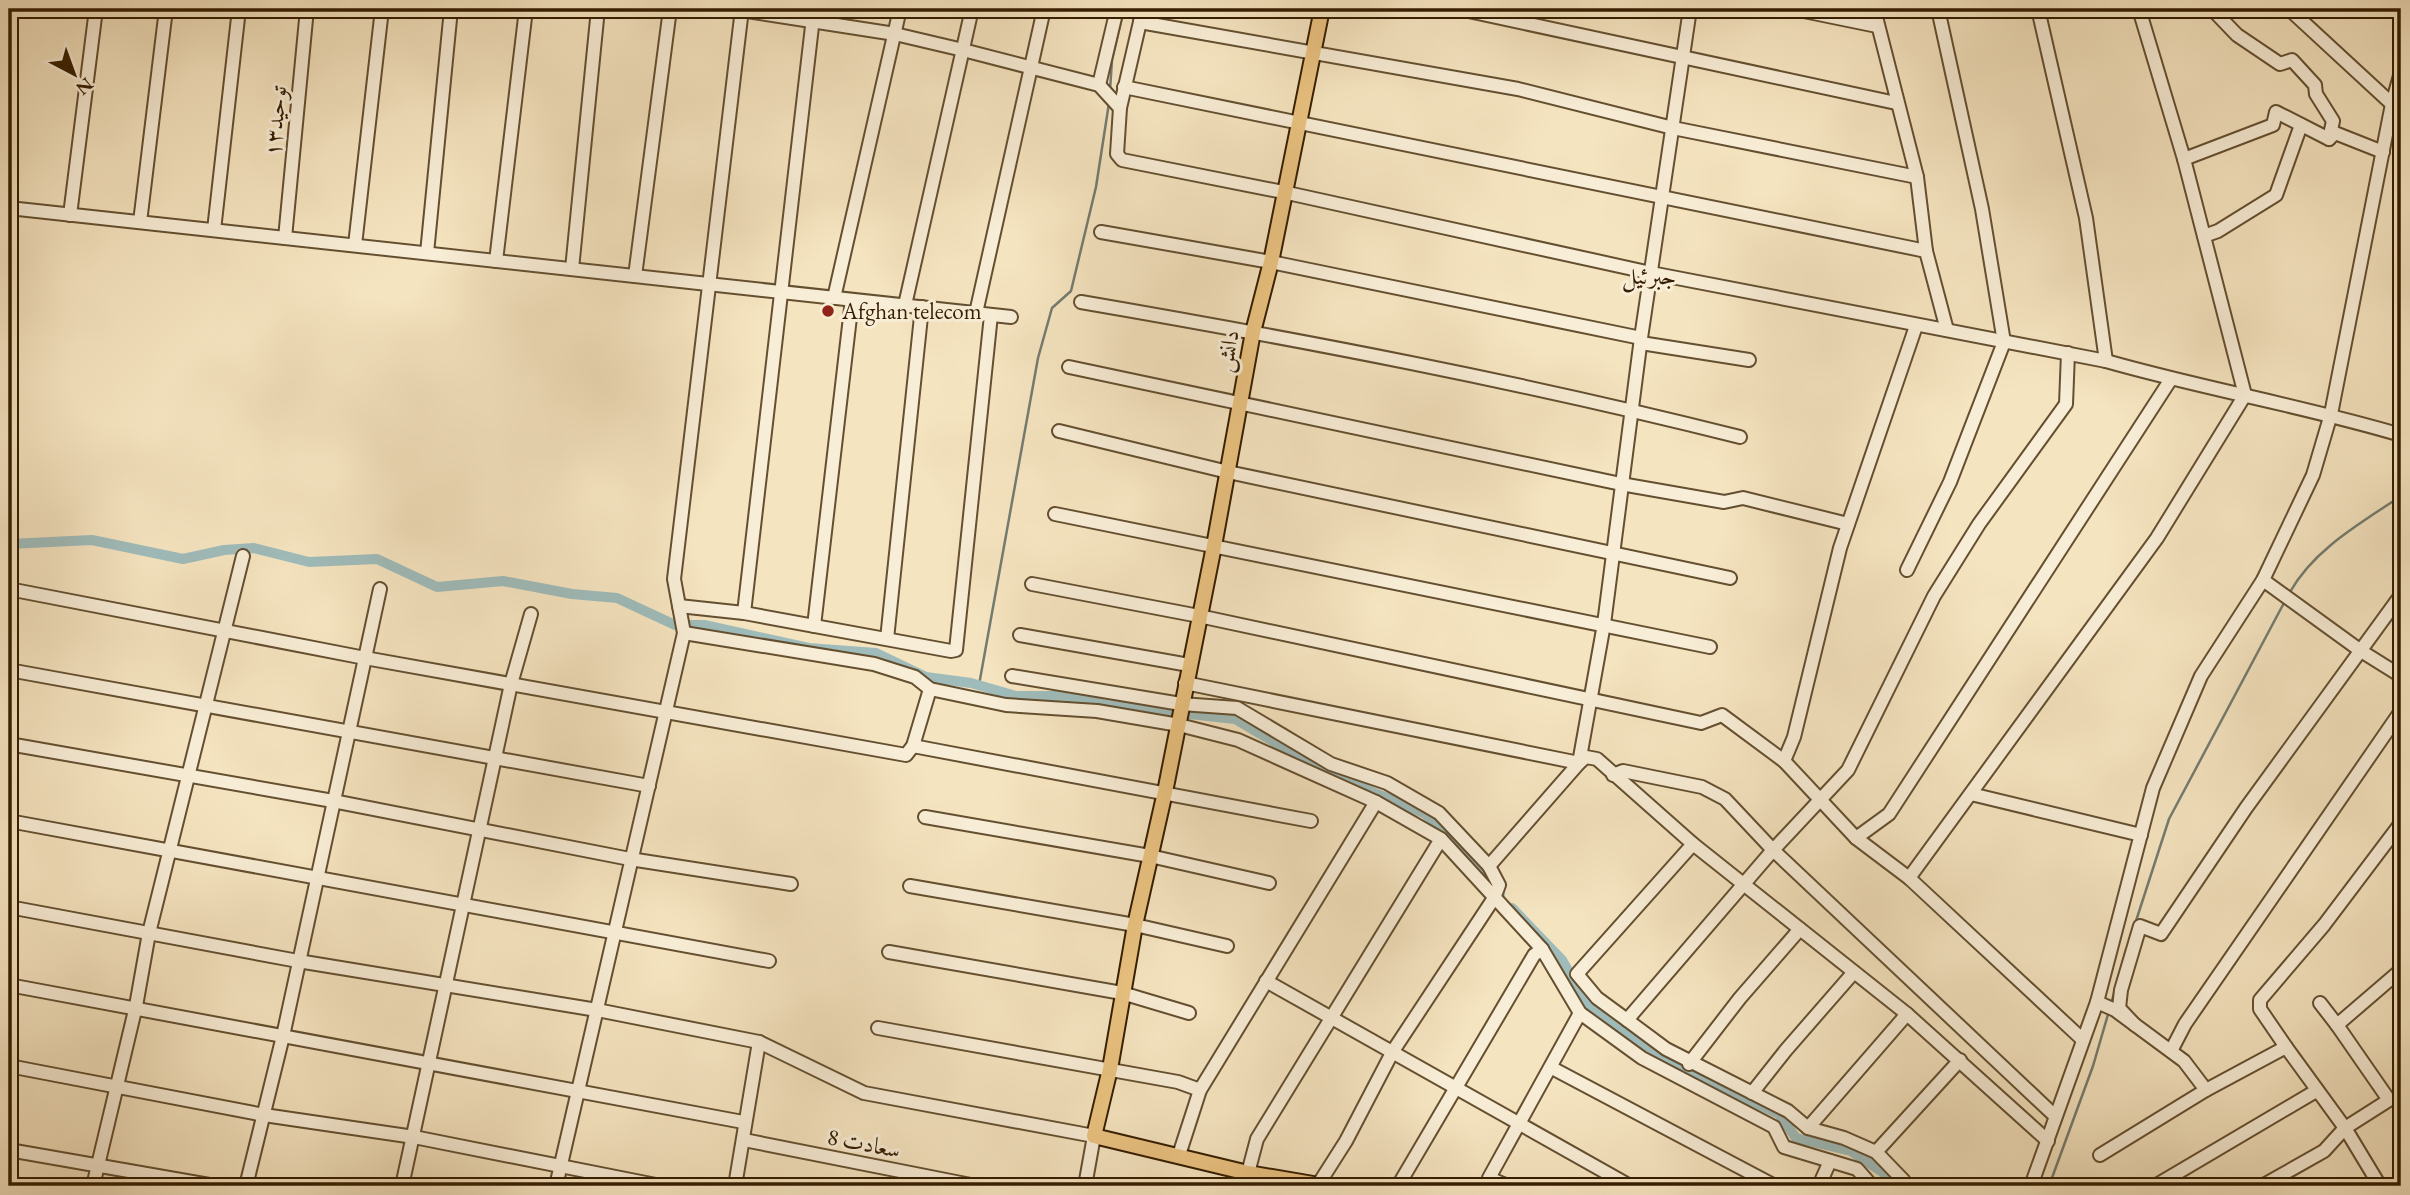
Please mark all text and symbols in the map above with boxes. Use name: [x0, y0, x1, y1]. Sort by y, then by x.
north arrow: [38, 38, 108, 108]
text: N: [70, 72, 99, 101]
street label: توحید۱۳: [257, 84, 293, 158]
district label: جبرئیل: [1622, 260, 1676, 293]
place label: Afghan telecom: [841, 296, 982, 326]
marker: Afghan telecom: [820, 303, 836, 319]
street label: دانش: [1208, 327, 1247, 375]
street label: سعادت 8: [825, 1121, 903, 1165]

